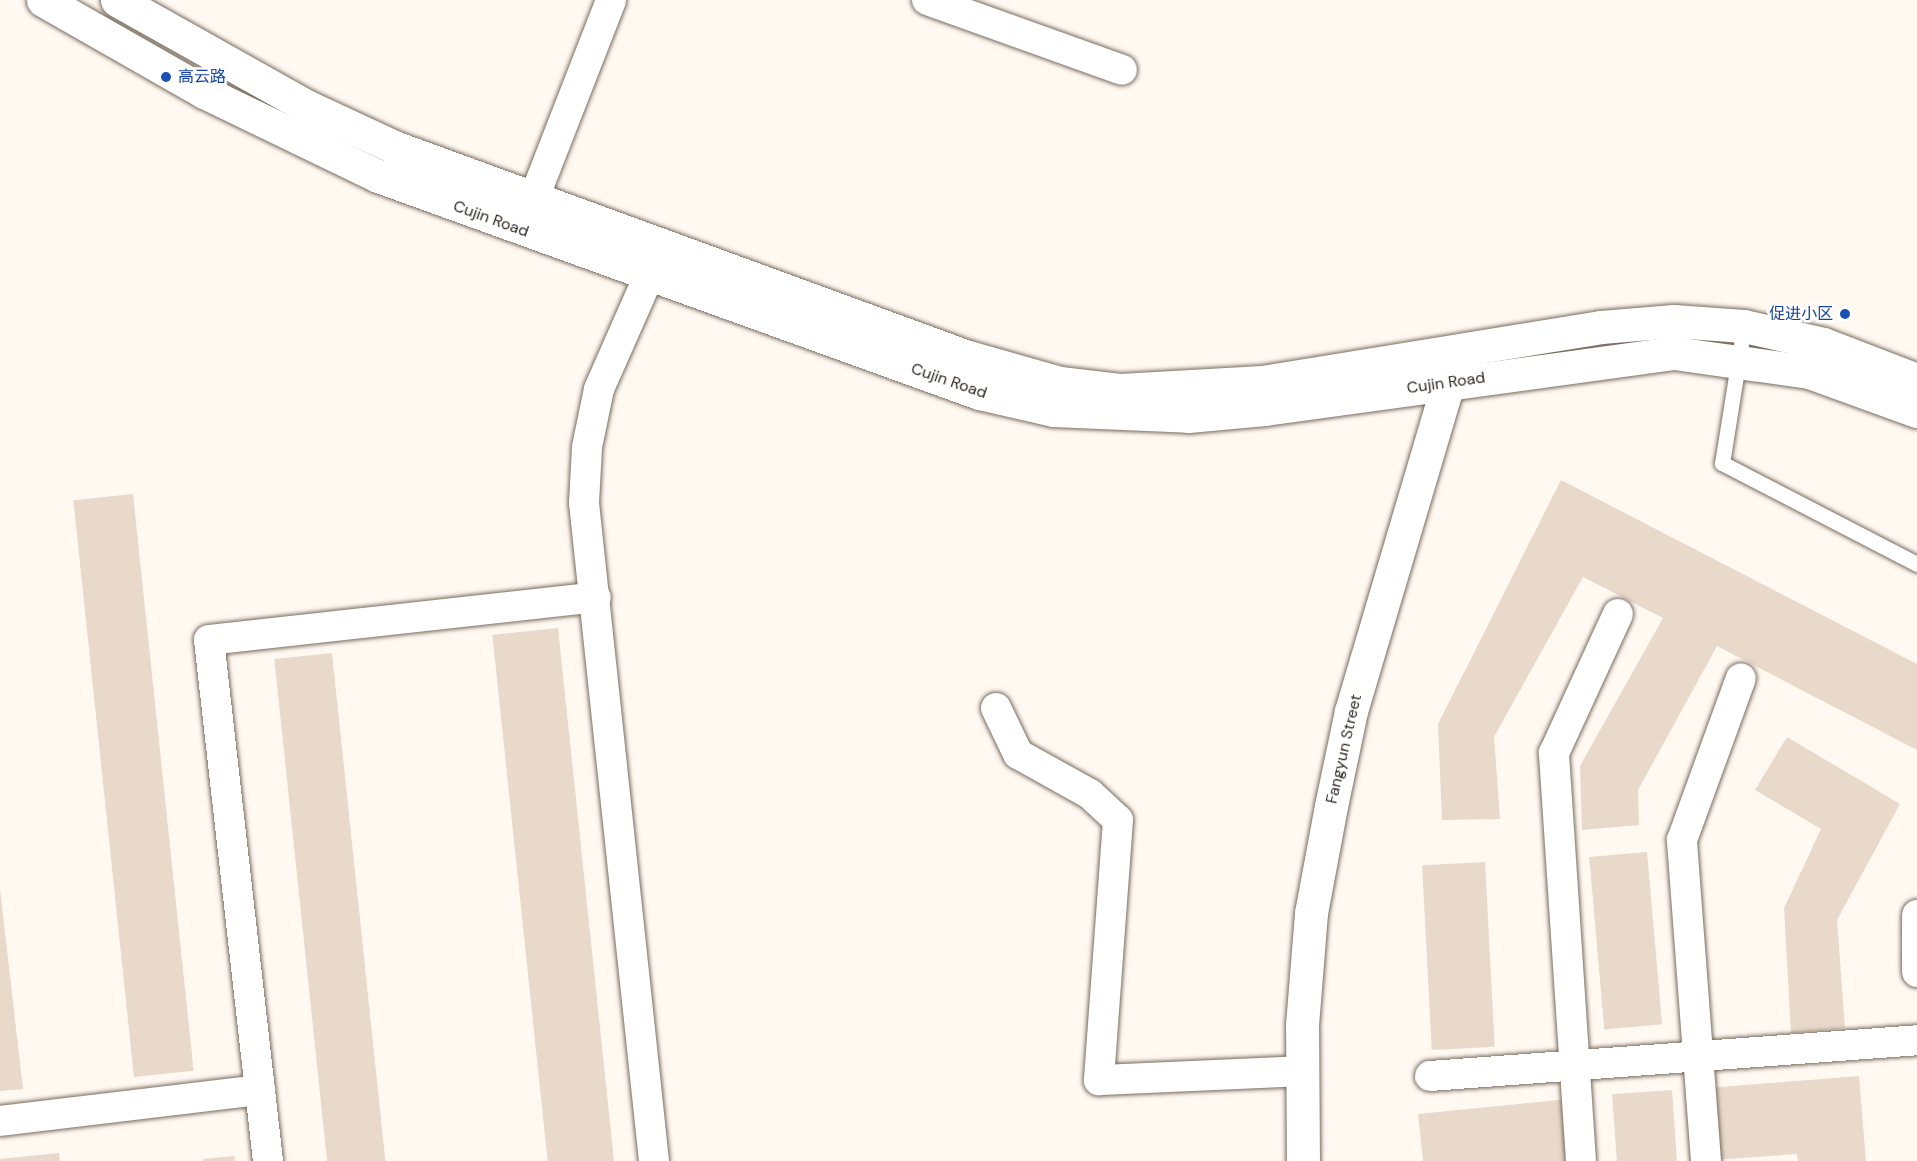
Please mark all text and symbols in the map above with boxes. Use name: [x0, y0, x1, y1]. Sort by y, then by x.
place label: 高云路: [178, 67, 226, 87]
marker: 高云路: [159, 70, 173, 84]
street label: Cujin Road: [451, 196, 531, 242]
place label: 促进小区: [1769, 304, 1833, 324]
marker: 促进小区: [1838, 307, 1852, 321]
street label: Cujin Road: [909, 359, 989, 403]
street label: Cujin Road: [1406, 368, 1486, 398]
street label: Fangyun Street: [1322, 692, 1366, 806]

